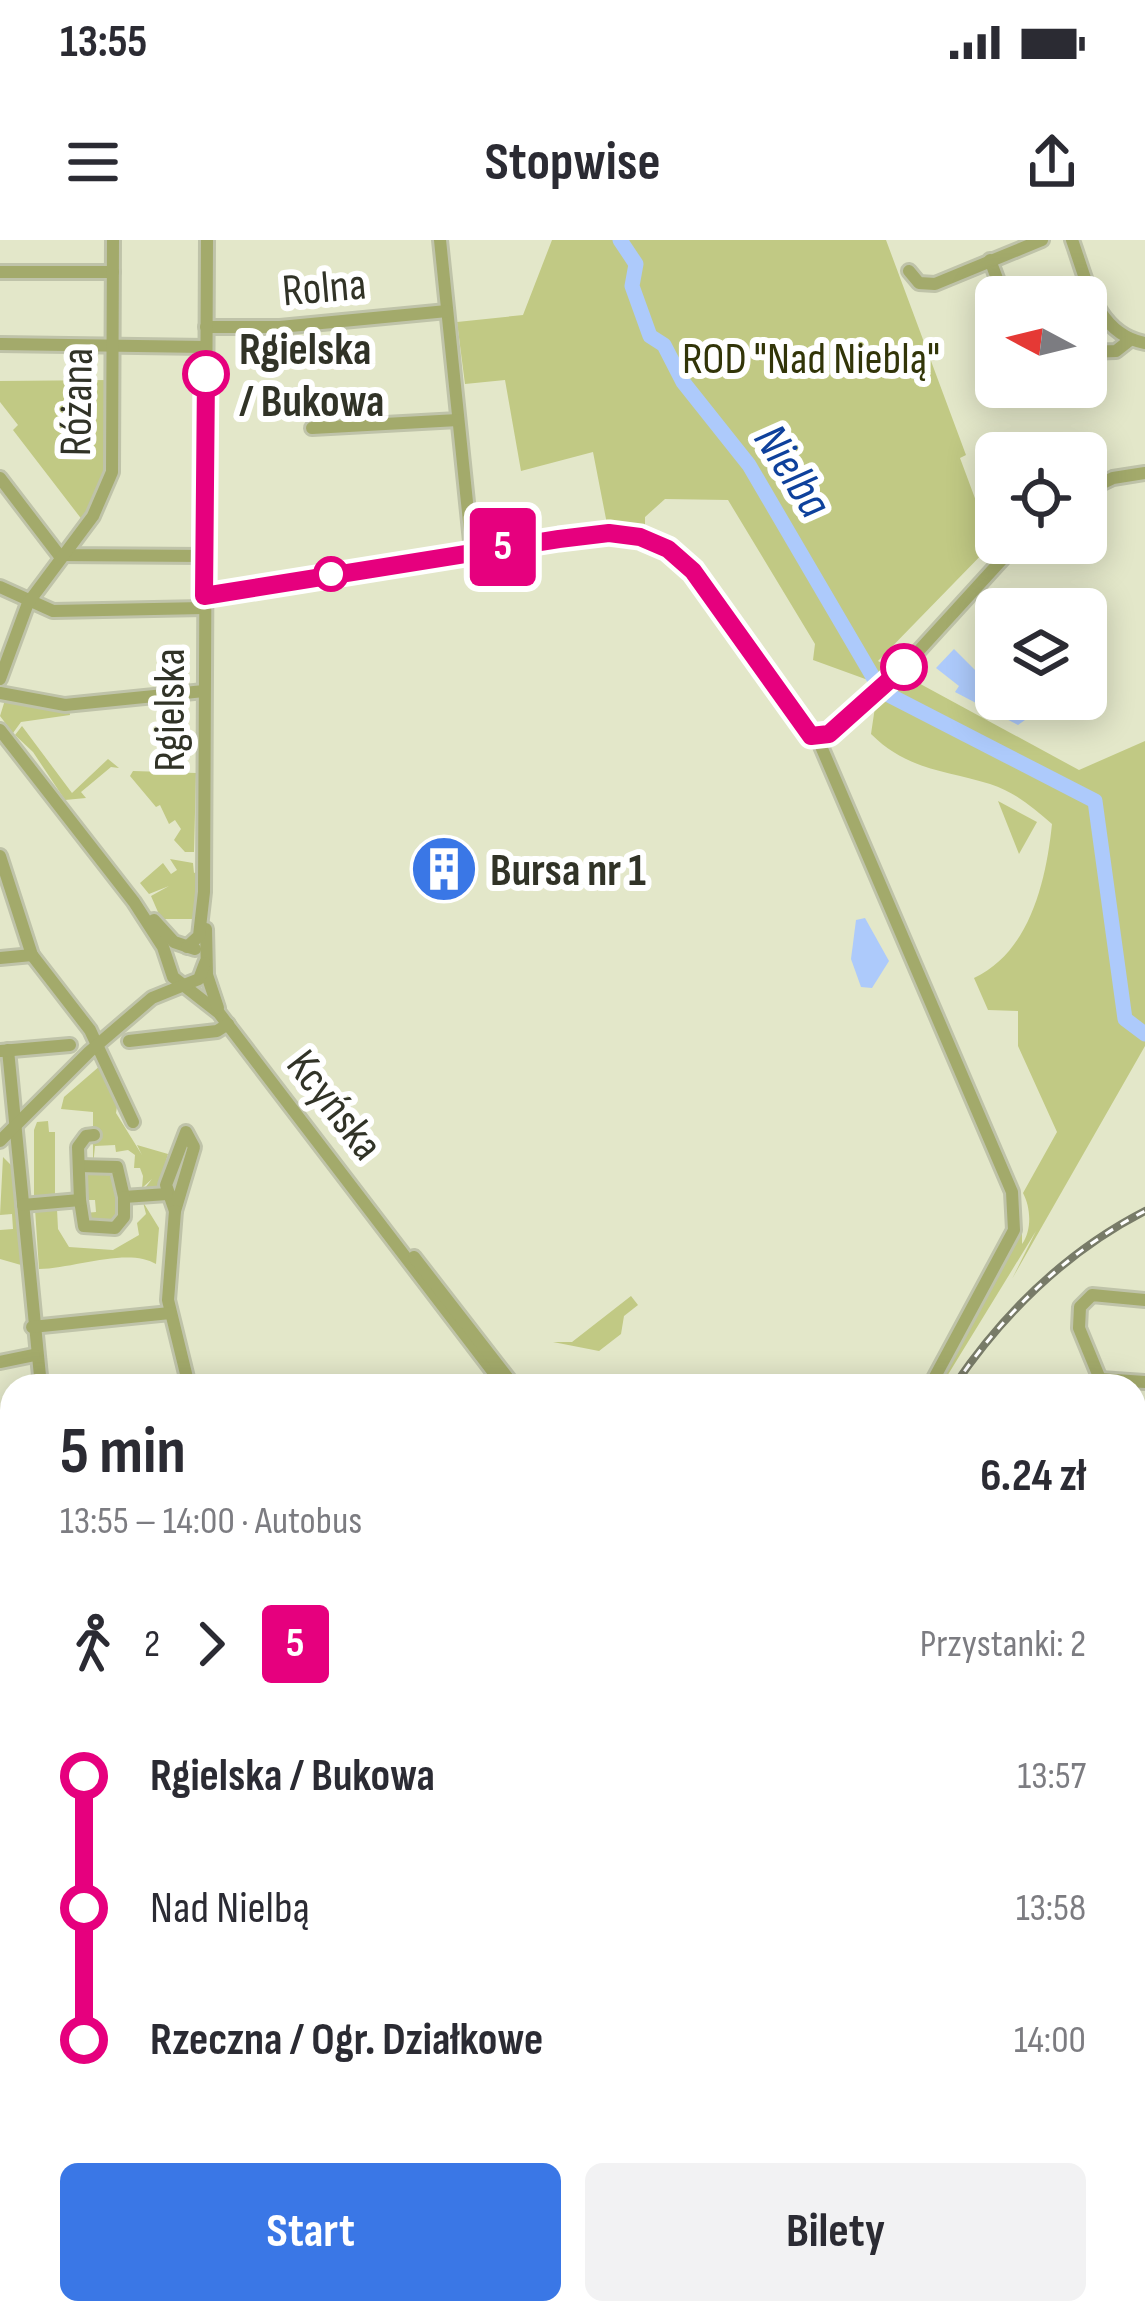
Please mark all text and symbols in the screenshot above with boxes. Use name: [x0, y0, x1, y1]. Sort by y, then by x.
text: 13:55: [60, 15, 147, 70]
icon: menu: [60, 129, 126, 195]
icon: share: [1019, 129, 1085, 195]
text: Stopwise: [485, 130, 660, 195]
street label: Rolna: [280, 257, 368, 320]
north arrow: [975, 276, 1107, 408]
map controls: [975, 276, 1107, 720]
place label: Rgielska / Bukowa: [239, 323, 384, 430]
park label: ROD "Nad Nieblą": [682, 332, 940, 387]
street label: Różana: [49, 347, 106, 457]
marker: Rgielska / Bukowa: [184, 352, 228, 396]
water label: Nielba: [741, 414, 843, 528]
button: locate: [975, 432, 1107, 564]
line badge: 5: [464, 508, 542, 586]
text: 5: [494, 521, 512, 572]
unlabelled marker: [315, 558, 347, 590]
button: layers: [975, 588, 1107, 720]
unlabelled marker: [882, 645, 926, 689]
street label: Rgielska: [143, 648, 198, 772]
building icon: Bursa nr 1: [409, 834, 479, 904]
place label: Bursa nr 1: [490, 844, 646, 899]
street label: Kcyńska: [274, 1040, 394, 1172]
text: 5 min: [60, 1413, 186, 1492]
text: 6.24 zł: [980, 1449, 1086, 1504]
text: 13:55 – 14:00 · Autobus: [60, 1498, 362, 1545]
icon: walk: [60, 1611, 126, 1677]
icon: forward: [178, 1611, 244, 1677]
text: 5: [286, 1618, 305, 1669]
text: 2: [144, 1621, 160, 1668]
text: Przystanki: 2: [920, 1621, 1086, 1668]
text: Rgielska / Bukowa: [150, 1749, 435, 1804]
text: 13:57: [1018, 1753, 1086, 1800]
text: Nad Nielbą: [150, 1881, 310, 1936]
text: 13:58: [1016, 1885, 1086, 1932]
text: Rzeczna / Ogr. Działkowe: [150, 2013, 543, 2068]
text: 14:00: [1014, 2017, 1086, 2064]
button: Start: [60, 2163, 561, 2301]
button: Bilety: [585, 2163, 1086, 2301]

